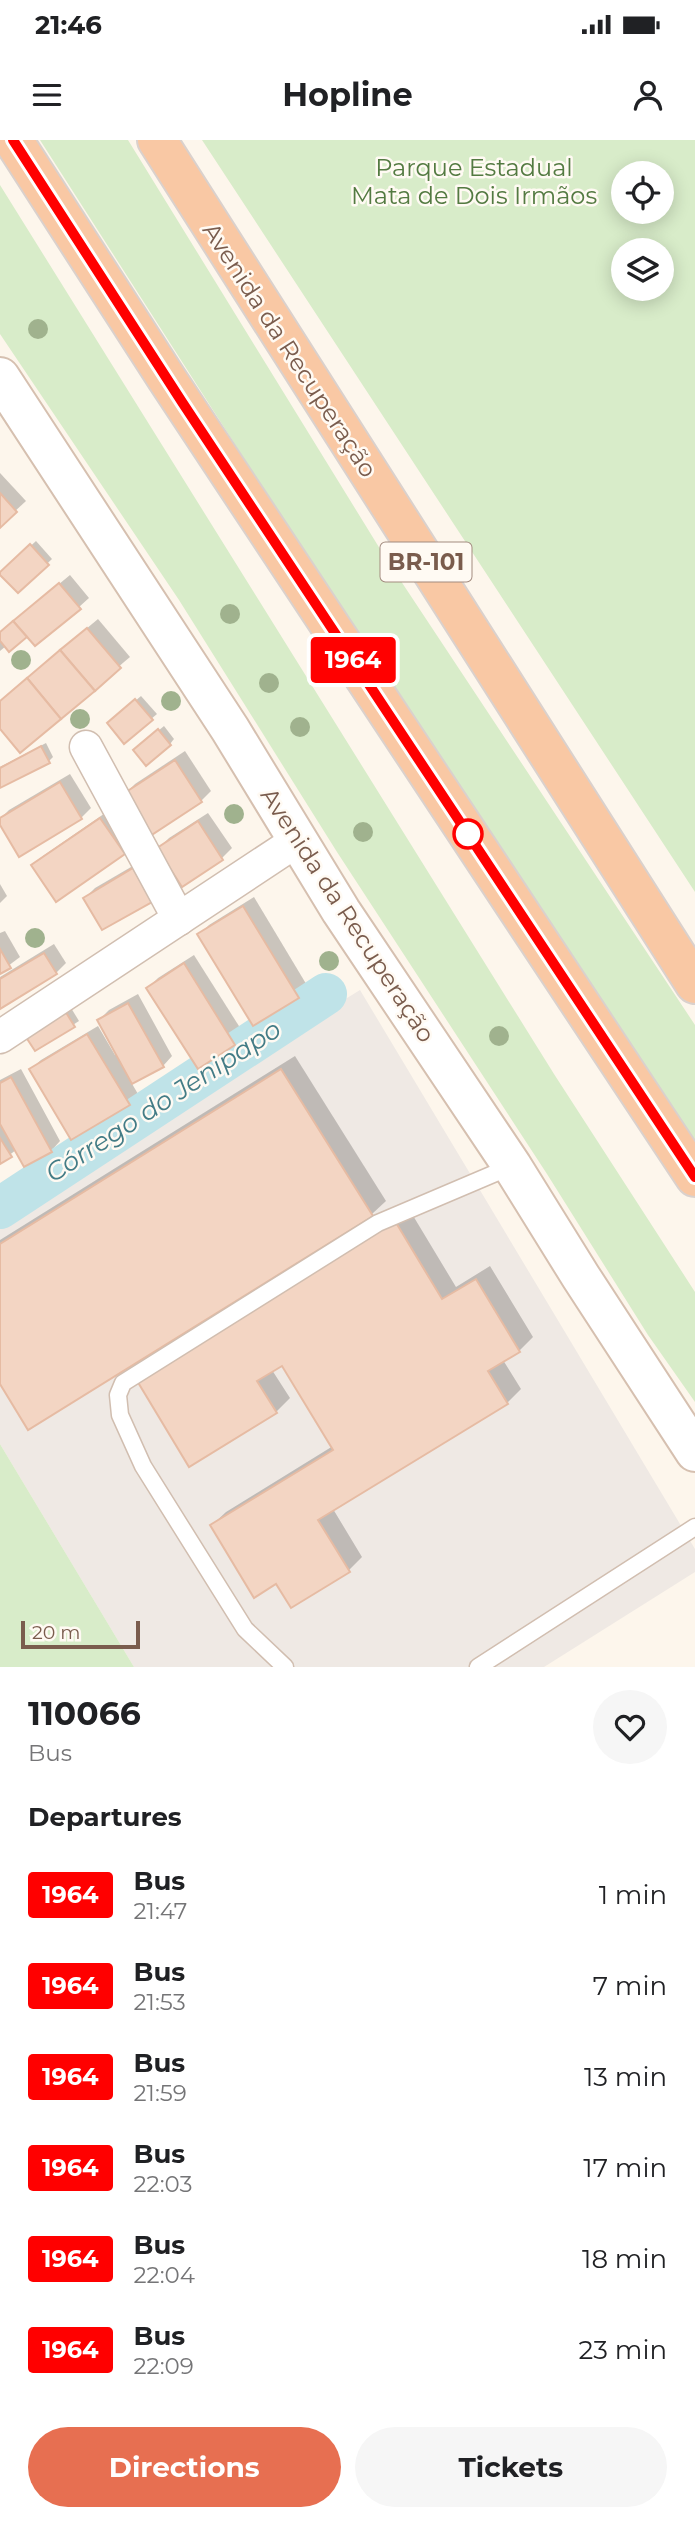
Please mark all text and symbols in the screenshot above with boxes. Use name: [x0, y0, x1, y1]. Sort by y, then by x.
text: 21:46: [35, 9, 102, 41]
text: Hopline: [282, 75, 413, 114]
icon: menu: [28, 76, 66, 114]
icon: person: [629, 76, 667, 114]
park label: Parque Estadual Mata de Dois Irmãos: [351, 153, 597, 210]
map controls: [611, 161, 674, 301]
button: locate: [611, 161, 674, 224]
street label: Avenida da Recuperação: [197, 217, 383, 483]
button: layers: [611, 238, 674, 301]
road number: BR-101: [380, 542, 472, 582]
line badge: 1964: [304, 637, 402, 683]
text: 1964: [325, 645, 381, 674]
street label: Avenida da Recuperação: [255, 782, 441, 1048]
unlabelled marker: [453, 819, 483, 849]
water label: Córrego do Jenipapo: [39, 1013, 287, 1189]
scale bar: [21, 1618, 140, 1650]
text: 20 m: [32, 1621, 80, 1644]
button: heart: [593, 1690, 667, 1764]
text: 110066: [28, 1693, 141, 1733]
text: Bus: [28, 1739, 72, 1767]
text: Departures: [28, 1801, 182, 1833]
text: Bus: [134, 1865, 185, 1897]
text: 1 min: [599, 1879, 667, 1911]
text: 1964: [42, 1880, 99, 1909]
text: 21:47: [134, 1897, 187, 1925]
text: Bus: [134, 1956, 185, 1988]
text: 7 min: [593, 1970, 667, 2002]
text: 1964: [42, 1971, 99, 2000]
text: 21:53: [134, 1988, 186, 2016]
text: Bus: [134, 2047, 185, 2079]
text: 13 min: [584, 2061, 667, 2093]
text: 1964: [42, 2062, 99, 2091]
text: 21:59: [134, 2079, 187, 2107]
text: Bus: [134, 2138, 185, 2170]
text: 17 min: [583, 2152, 667, 2184]
text: 1964: [42, 2153, 99, 2182]
text: 22:03: [134, 2170, 193, 2198]
text: Bus: [134, 2229, 185, 2261]
text: 18 min: [582, 2243, 667, 2275]
text: 1964: [42, 2244, 99, 2273]
text: 22:04: [134, 2261, 195, 2289]
text: Bus: [134, 2320, 185, 2352]
text: 23 min: [579, 2334, 667, 2366]
text: 1964: [42, 2335, 99, 2364]
text: 22:09: [134, 2352, 194, 2380]
button: Directions: [28, 2427, 341, 2507]
button: Tickets: [355, 2427, 667, 2507]

